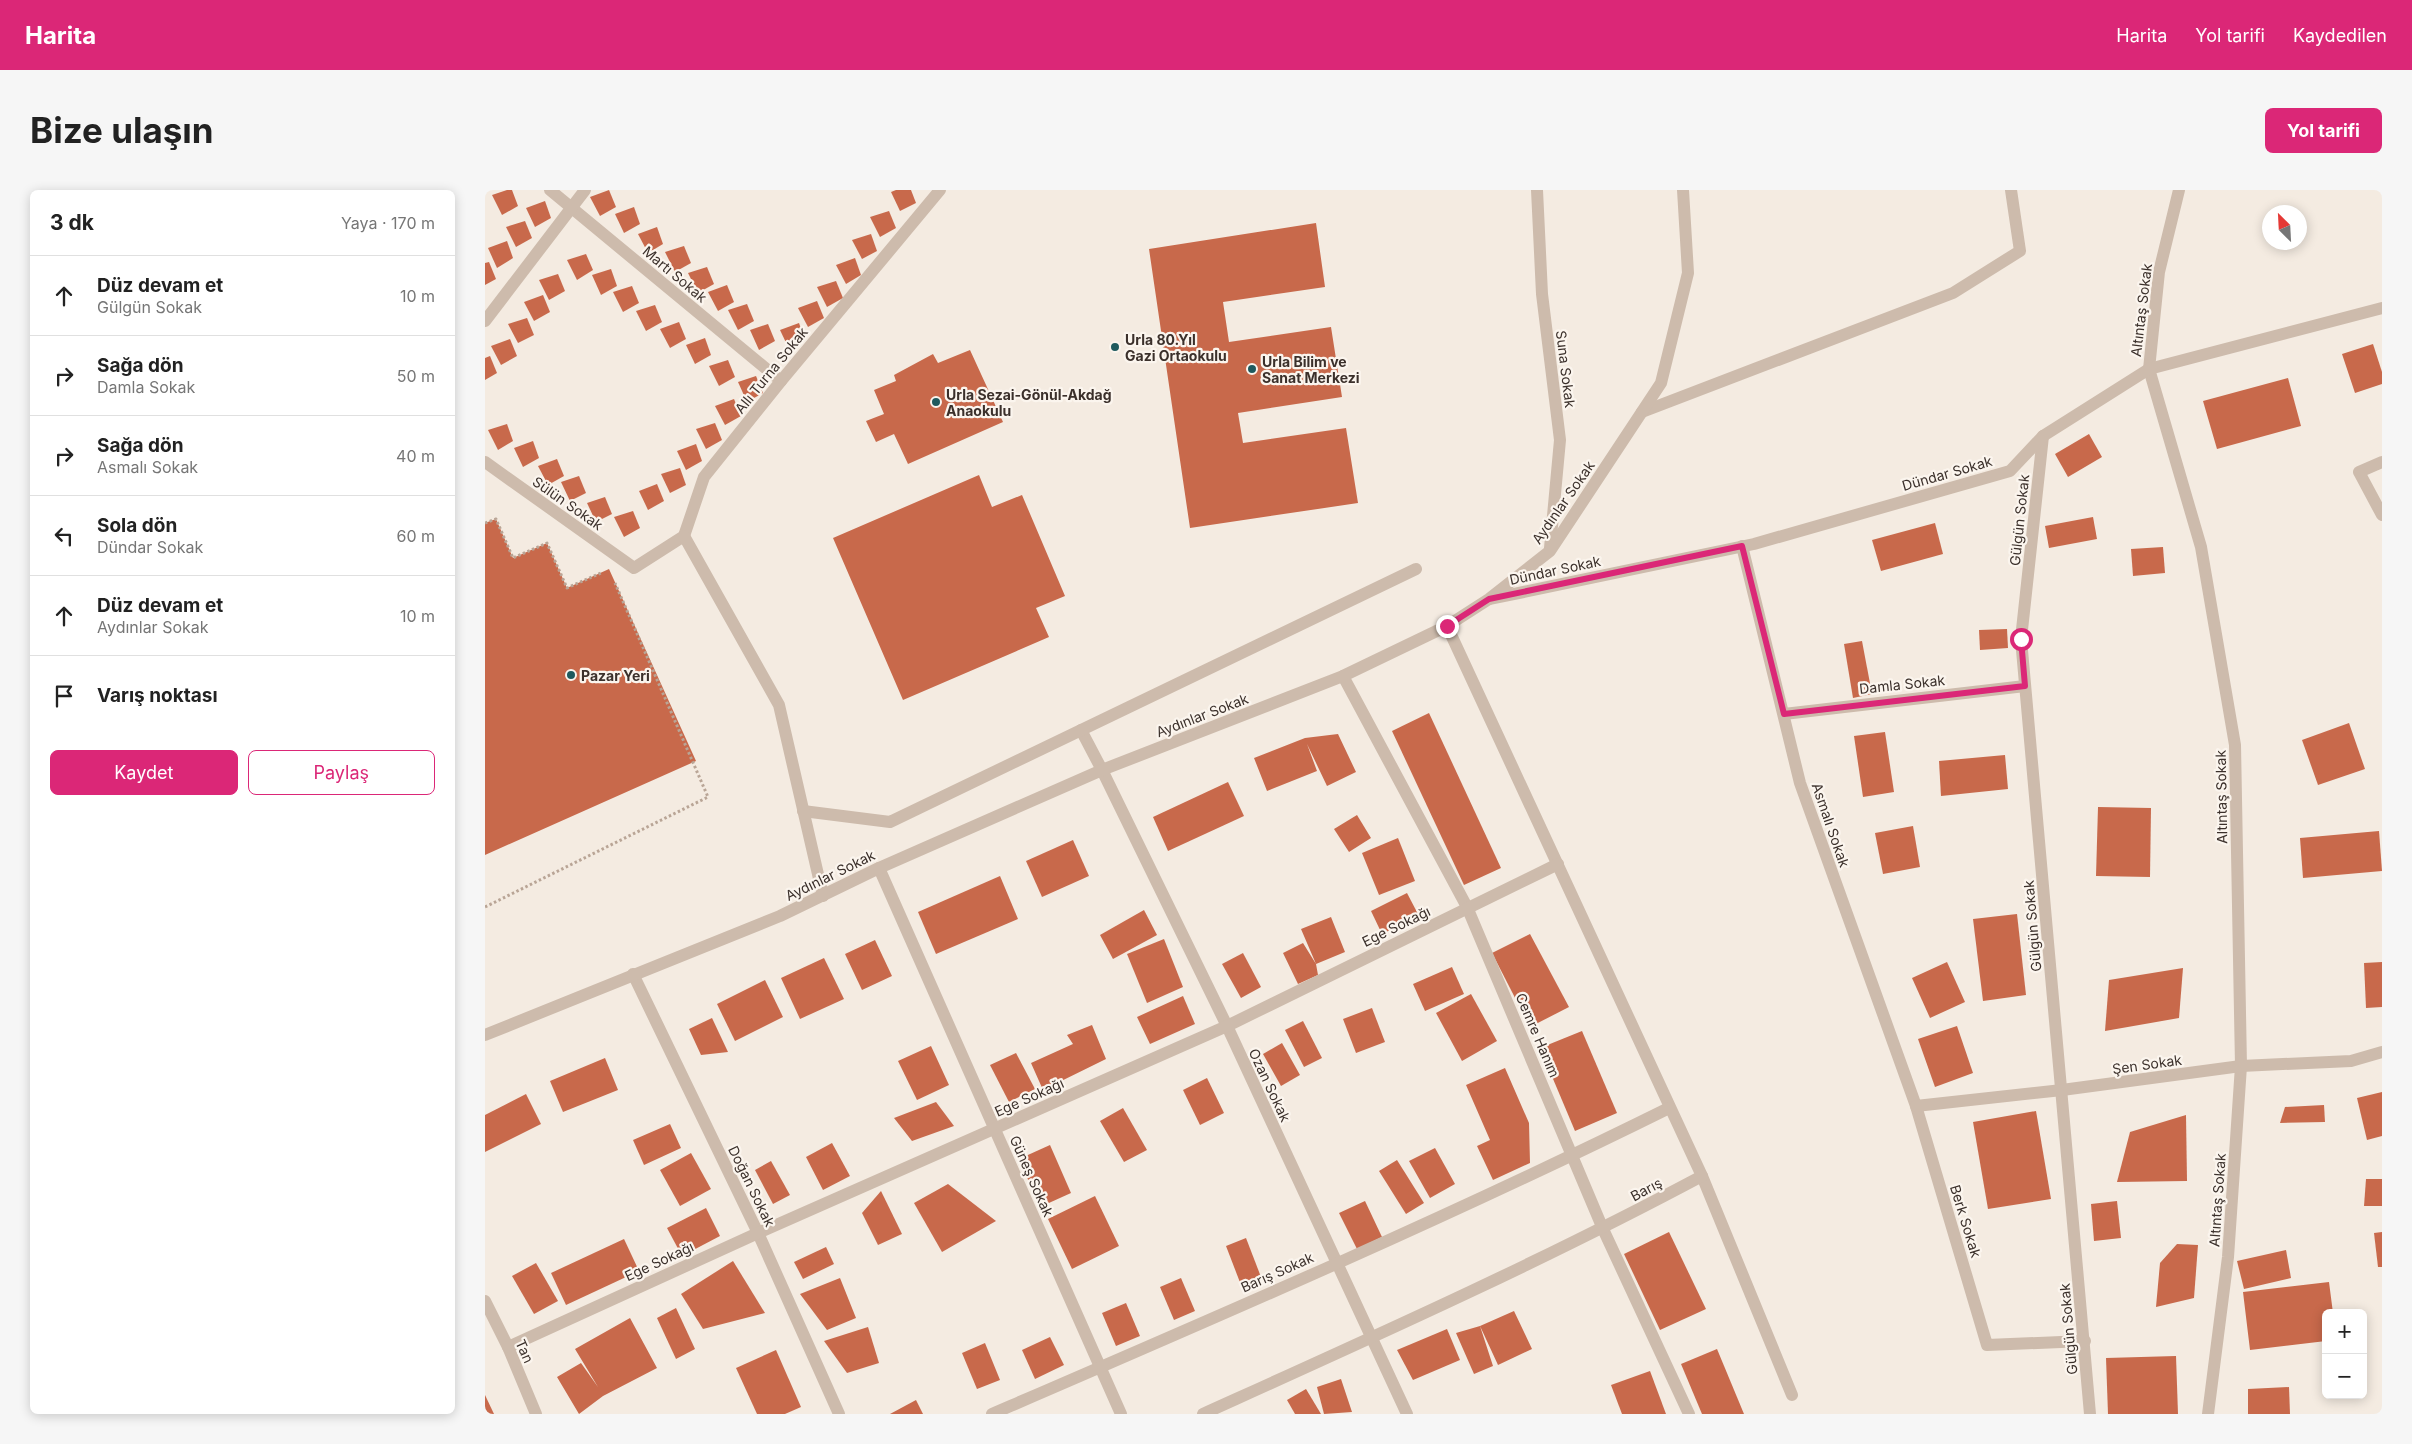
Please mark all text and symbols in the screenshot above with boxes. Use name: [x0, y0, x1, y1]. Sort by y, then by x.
text: Harita: [25, 21, 96, 50]
text: Harita: [2116, 25, 2167, 46]
text: Yol tarifi: [2195, 25, 2265, 46]
text: Kaydedilen: [2293, 25, 2387, 46]
button: Yol tarifi: [2265, 108, 2382, 153]
text: Bize ulaşın: [30, 109, 214, 151]
north arrow: [2262, 205, 2307, 250]
text: 3 dk: [50, 210, 94, 235]
text: Yaya · 170 m: [341, 213, 435, 233]
street label: Martı Sokak: [639, 242, 711, 306]
street label: Altıntaş Sokak: [2127, 262, 2155, 358]
text: Düz devam et: [97, 274, 223, 297]
icon: ahead: [50, 282, 78, 310]
text: 10 m: [400, 286, 435, 306]
text: Gülgün Sokak: [97, 297, 202, 317]
street label: Allı Turna Sokak: [731, 323, 811, 417]
street label: Suna Sokak: [1553, 329, 1579, 409]
place label: Urla 80.Yıl Gazi Ortaokulu: [1125, 331, 1227, 364]
marker: Urla 80.Yıl Gazi Ortaokulu: [1109, 341, 1121, 353]
place label: Urla Bilim ve Sanat Merkezi: [1262, 353, 1360, 386]
text: Sağa dön: [97, 354, 183, 377]
icon: right: [50, 362, 78, 390]
marker: Urla Bilim ve Sanat Merkezi: [1246, 363, 1258, 375]
text: 50 m: [397, 366, 435, 386]
text: Damla Sokak: [97, 377, 195, 397]
place label: Urla Sezai-Gönül-Akdağ Anaokulu: [946, 386, 1112, 419]
marker: Urla Sezai-Gönül-Akdağ Anaokulu: [930, 396, 942, 408]
text: Sağa dön: [97, 434, 183, 457]
icon: right: [50, 442, 78, 470]
text: 40 m: [396, 446, 435, 466]
street label: Dündar Sokak: [1900, 452, 1994, 494]
text: Asmalı Sokak: [97, 457, 198, 477]
street label: Aydınlar Sokak: [1528, 457, 1598, 547]
street label: Sülün Sokak: [530, 473, 607, 534]
street label: Gülgün Sokak: [2006, 473, 2032, 567]
text: Sola dön: [97, 514, 177, 537]
icon: left: [50, 522, 78, 550]
text: 60 m: [396, 526, 435, 546]
text: Dündar Sokak: [97, 537, 203, 557]
street label: Dündar Sokak: [1508, 552, 1603, 588]
text: Düz devam et: [97, 594, 223, 617]
icon: ahead: [50, 602, 78, 630]
text: 10 m: [400, 606, 435, 626]
route end: [1436, 615, 1459, 638]
text: Aydınlar Sokak: [97, 617, 209, 637]
route start: [2010, 628, 2033, 651]
place label: Pazar Yeri: [581, 667, 650, 684]
marker: Pazar Yeri: [565, 669, 577, 681]
street label: Damla Sokak: [1858, 671, 1946, 697]
icon: arrive: [50, 682, 78, 710]
text: Varış noktası: [97, 684, 218, 707]
street label: Aydınlar Sokak: [1153, 689, 1251, 740]
button: Kaydet: [50, 750, 238, 795]
button: Paylaş: [248, 750, 435, 795]
street label: Altıntaş Sokak: [2212, 750, 2230, 844]
street label: Asmalı Sokak: [1809, 780, 1854, 870]
street label: Aydınlar Sokak: [782, 846, 878, 904]
street label: Gülgün Sokak: [2020, 879, 2044, 972]
street label: Ege Sokağı: [1359, 902, 1433, 950]
street label: Cemre Hanım: [1513, 990, 1563, 1080]
street label: Ozan Sokak: [1246, 1046, 1295, 1125]
street label: Şen Sokak: [2111, 1051, 2183, 1077]
street label: Ege Sokağı: [992, 1074, 1066, 1120]
street label: Güneş Sokak: [1007, 1133, 1058, 1220]
street label: Doğan Sokak: [725, 1143, 779, 1229]
street label: Altıntaş Sokak: [2205, 1152, 2229, 1247]
street label: Barış: [1627, 1174, 1665, 1204]
street label: Berk Sokak: [1947, 1183, 1985, 1260]
street label: Ege Sokağı: [622, 1238, 696, 1284]
street label: Barış Sokak: [1238, 1248, 1316, 1296]
street label: Gülgün Sokak: [2056, 1282, 2080, 1375]
map controls: [2322, 1309, 2367, 1399]
button: +: [2322, 1309, 2367, 1354]
street label: Tan: [512, 1337, 538, 1365]
button: −: [2322, 1354, 2367, 1399]

